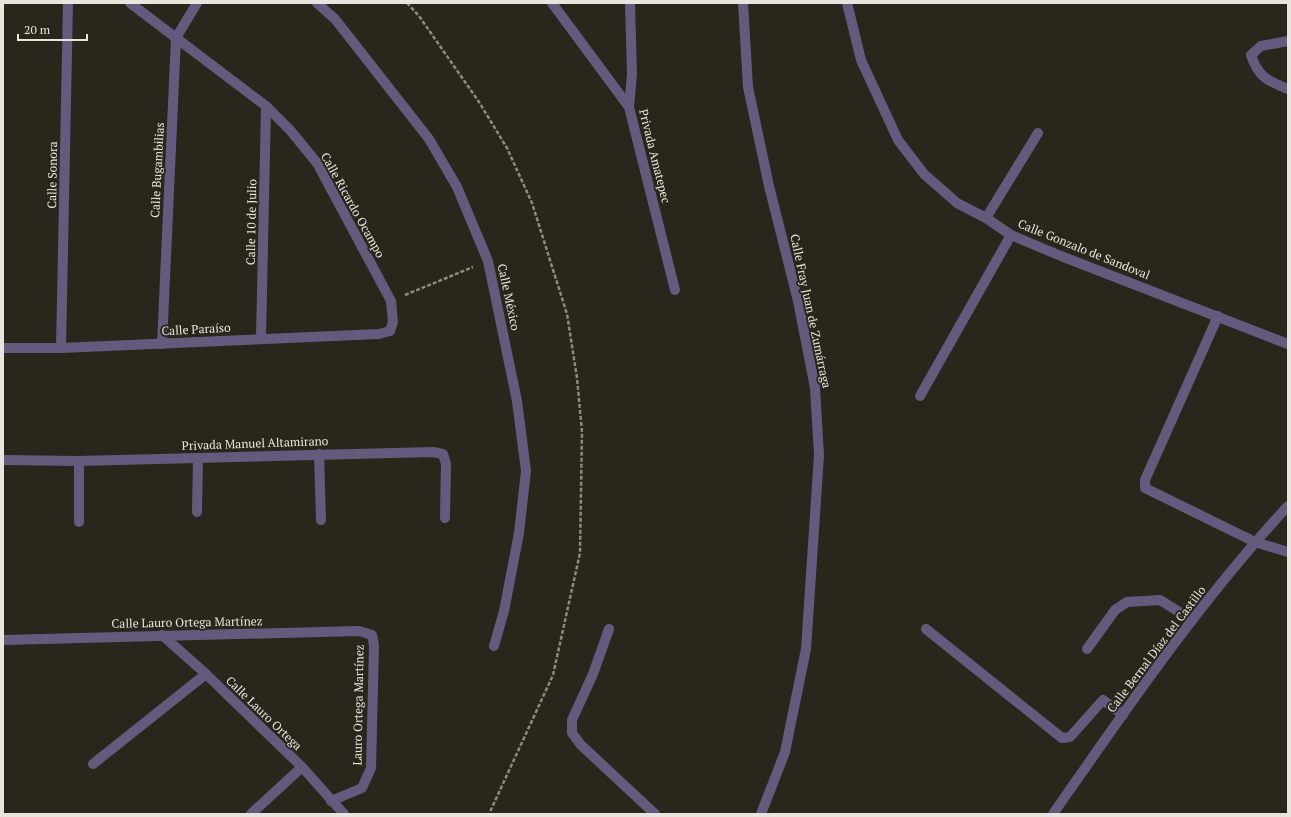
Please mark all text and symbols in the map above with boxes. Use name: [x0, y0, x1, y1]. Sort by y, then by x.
scale bar: [18, 16, 87, 42]
text: 20 m: [24, 22, 51, 37]
street label: Privada Amatepec: [636, 107, 674, 205]
street label: Calle Bugambilias: [147, 122, 167, 218]
street label: Calle Sonora: [44, 141, 60, 209]
street label: Calle Ricardo Ocampo: [318, 150, 388, 261]
street label: Calle 10 de Julio: [243, 178, 259, 265]
street label: Calle Gonzalo de Sandoval: [1016, 216, 1153, 283]
street label: Calle Fray Juan de Zumárraga: [787, 233, 835, 389]
street label: Calle México: [495, 262, 523, 332]
street label: Calle Paraíso: [161, 320, 231, 338]
street label: Privada Manuel Altamirano: [181, 433, 329, 453]
street label: Calle Bernal Díaz del Castillo: [1103, 582, 1209, 715]
street label: Calle Lauro Ortega Martínez: [111, 613, 263, 631]
street label: Lauro Ortega Martínez: [349, 644, 367, 766]
street label: Calle Lauro Ortega: [223, 673, 305, 753]

